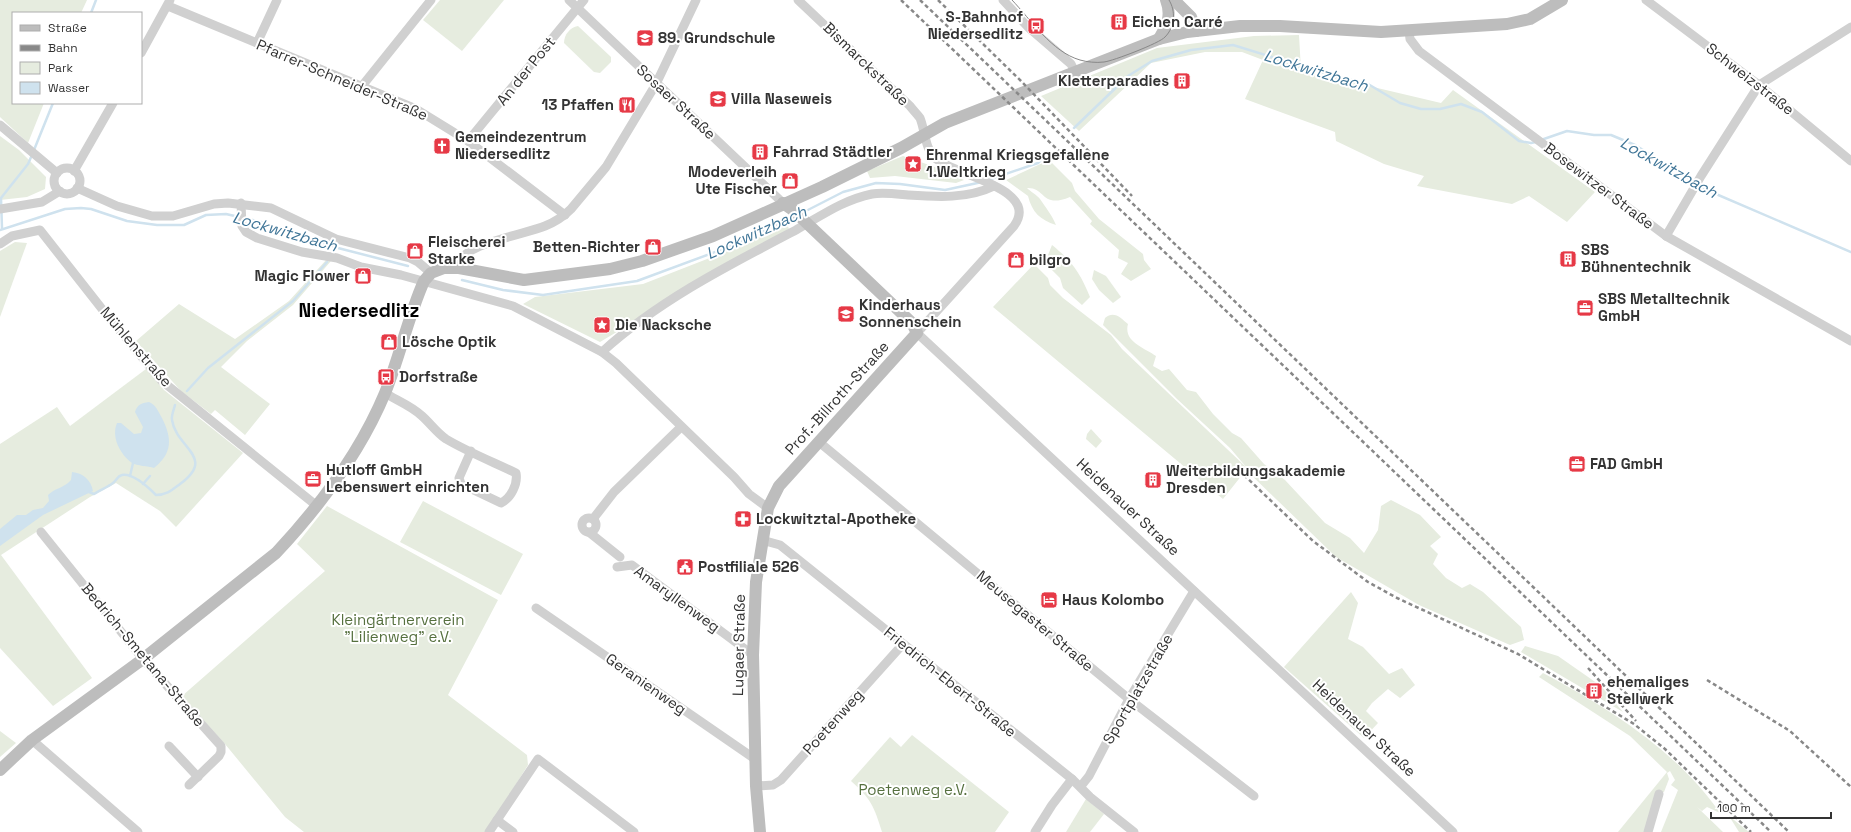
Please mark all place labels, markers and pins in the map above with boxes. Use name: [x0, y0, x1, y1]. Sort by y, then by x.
place label: S-Bahnhof Niedersedlitz: [928, 7, 1023, 43]
building icon: Eichen Carré: [1109, 12, 1129, 32]
place label: Eichen Carré: [1132, 12, 1223, 31]
bus stop icon: S-Bahnhof Niedersedlitz: [1026, 16, 1046, 36]
school or university icon: 89. Grundschule: [635, 28, 655, 48]
place label: 89. Grundschule: [658, 28, 776, 47]
place label: Kletterparadies: [1058, 71, 1169, 90]
building icon: Kletterparadies: [1172, 71, 1192, 91]
school or university icon: Villa Naseweis: [708, 89, 728, 109]
place label: Villa Naseweis: [731, 89, 832, 108]
place label: 13 Pfaffen: [542, 95, 614, 114]
restaurant icon: 13 Pfaffen: [617, 95, 637, 115]
place label: Gemeindezentrum Niedersedlitz: [455, 127, 587, 163]
church icon: Gemeindezentrum Niedersedlitz: [432, 136, 452, 156]
building icon: Fahrrad Städtler: [750, 142, 770, 162]
place label: Fahrrad Städtler: [773, 142, 892, 161]
place label: Ehrenmal Kriegsgefallene 1.Weltkrieg: [926, 145, 1110, 181]
place icon: Ehrenmal Kriegsgefallene 1.Weltkrieg: [903, 154, 923, 174]
place label: Modeverleih Ute Fischer: [688, 162, 777, 198]
shop icon: Modeverleih Ute Fischer: [780, 171, 800, 191]
place label: Fleischerei Starke: [428, 232, 506, 268]
place label: Betten-Richter: [533, 237, 640, 256]
shop icon: Betten-Richter: [643, 237, 663, 257]
place label: SBS Bühnentechnik: [1581, 240, 1692, 276]
shop icon: Fleischerei Starke: [405, 241, 425, 261]
building icon: SBS Bühnentechnik: [1558, 249, 1578, 269]
shop icon: bilgro: [1006, 250, 1026, 270]
place label: bilgro: [1029, 250, 1071, 269]
place label: Magic Flower: [255, 266, 350, 285]
shop icon: Magic Flower: [353, 266, 373, 286]
place label: SBS Metalltechnik GmbH: [1598, 289, 1731, 325]
place label: Kinderhaus Sonnenschein: [859, 295, 961, 331]
office icon: SBS Metalltechnik GmbH: [1575, 298, 1595, 318]
school or university icon: Kinderhaus Sonnenschein: [836, 304, 856, 324]
place icon: Die Nacksche: [592, 315, 612, 335]
place label: Die Nacksche: [615, 315, 712, 334]
shop icon: Lösche Optik: [379, 332, 399, 352]
place label: Lösche Optik: [402, 332, 497, 351]
bus stop icon: Dorfstraße: [376, 367, 396, 387]
place label: Dorfstraße: [399, 367, 478, 386]
office icon: FAD GmbH: [1567, 454, 1587, 474]
place label: FAD GmbH: [1590, 454, 1663, 473]
place label: Hutloff GmbH Lebenswert einrichten: [326, 460, 489, 496]
place label: Weiterbildungsakademie Dresden: [1166, 461, 1346, 497]
office icon: Hutloff GmbH Lebenswert einrichten: [303, 469, 323, 489]
building icon: Weiterbildungsakademie Dresden: [1143, 470, 1163, 490]
pharmacy icon: Lockwitztal-Apotheke: [733, 509, 753, 529]
place label: Lockwitztal-Apotheke: [756, 509, 917, 528]
public building icon: Postfiliale 526: [675, 557, 695, 577]
place label: Postfiliale 526: [698, 557, 799, 576]
hotel icon: Haus Kolombo: [1039, 590, 1059, 610]
place label: Haus Kolombo: [1062, 590, 1164, 609]
place label: ehemaliges Stellwerk: [1607, 672, 1689, 708]
building icon: ehemaliges Stellwerk: [1584, 681, 1604, 701]

